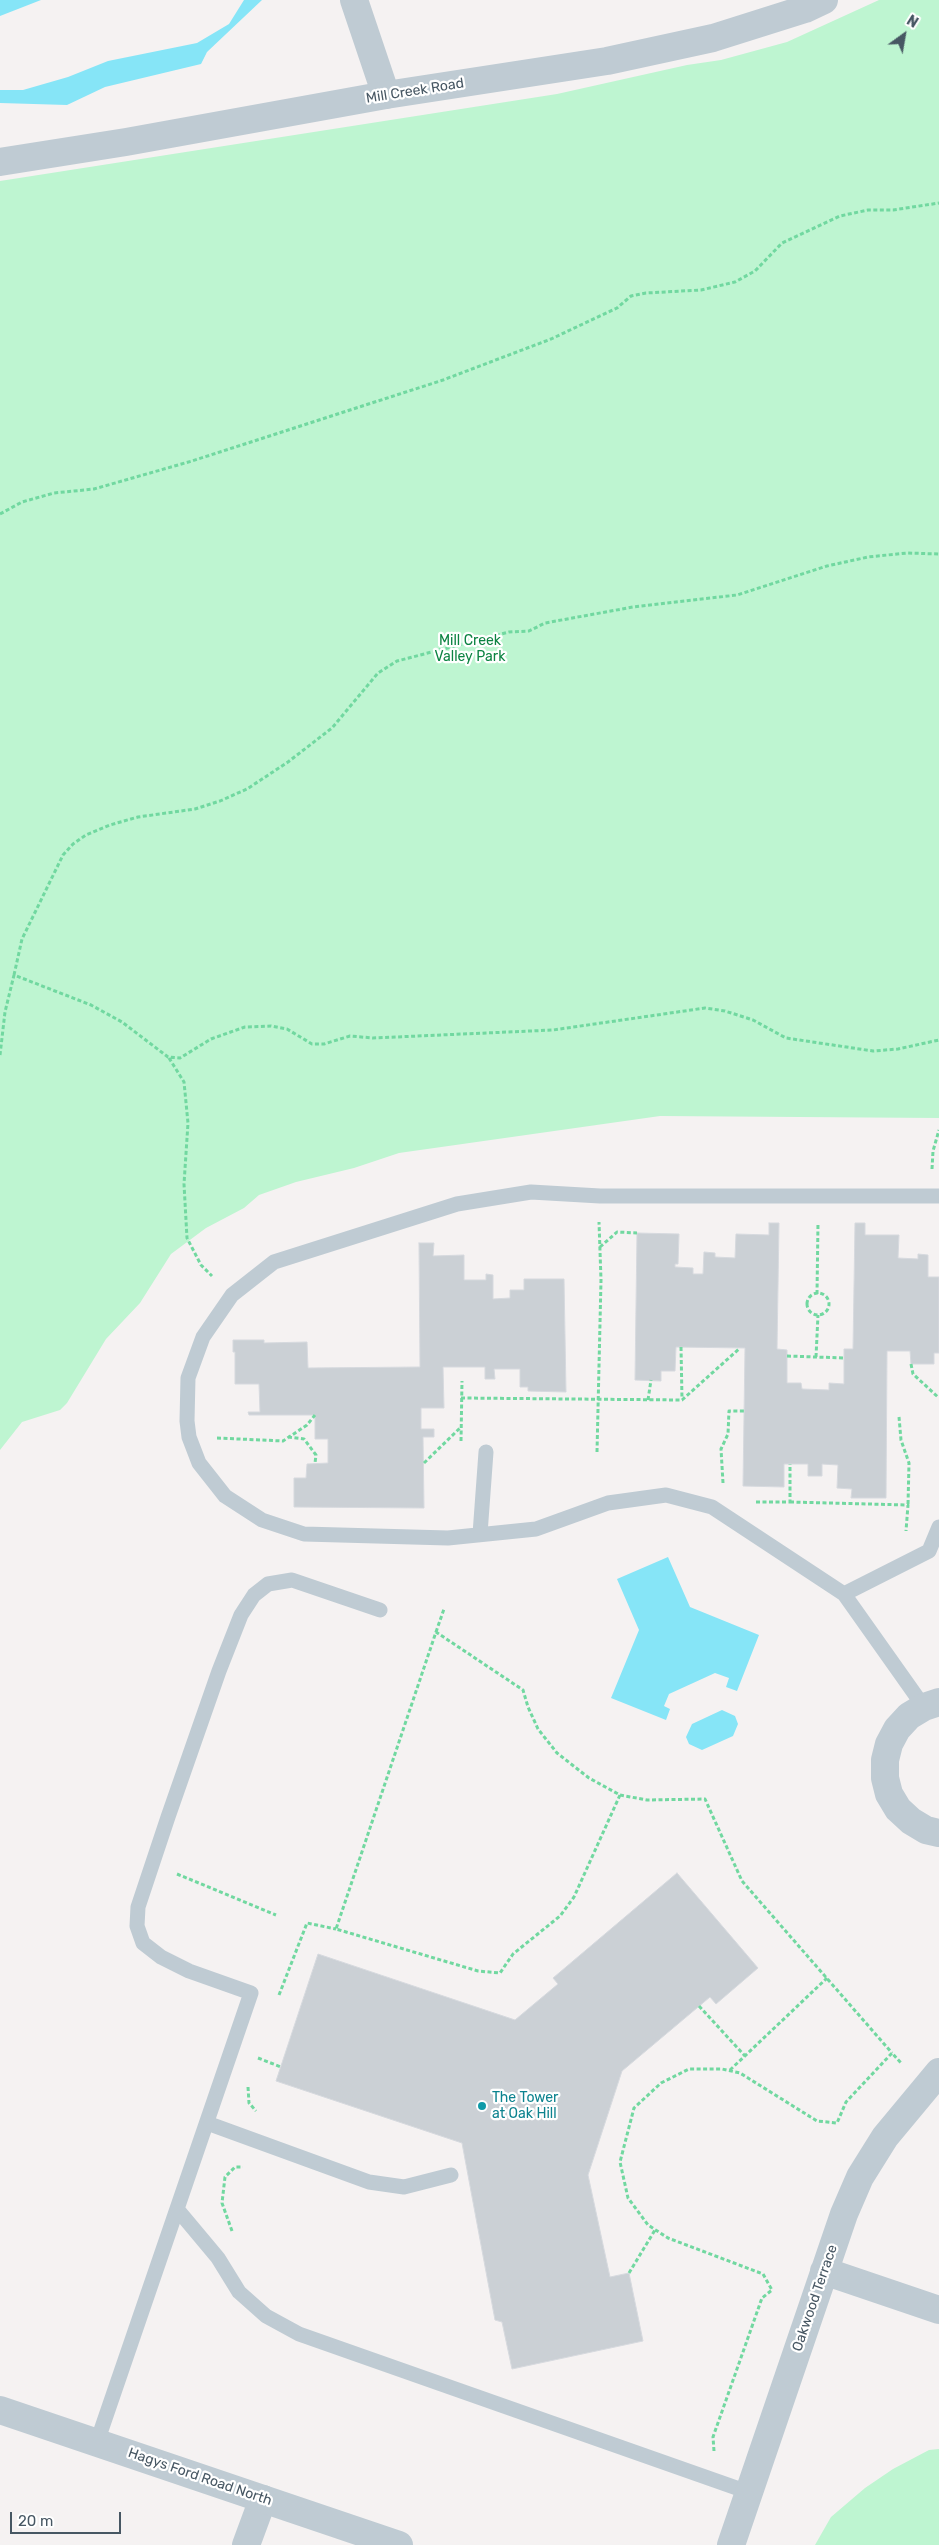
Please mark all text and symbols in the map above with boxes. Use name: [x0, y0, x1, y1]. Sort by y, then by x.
north arrow: [879, 10, 929, 60]
text: N: [903, 12, 921, 32]
street label: Mill Creek Road: [365, 75, 465, 107]
park label: Mill Creek Valley Park: [435, 633, 505, 666]
place label: The Tower at Oak Hill: [492, 2090, 558, 2122]
marker: The Tower at Oak Hill: [476, 2100, 488, 2112]
street label: Oakwood Terrace: [789, 2242, 841, 2354]
street label: Hagys Ford Road North: [126, 2445, 274, 2509]
scale bar: [12, 2502, 124, 2534]
text: 20 m: [18, 2512, 53, 2530]

